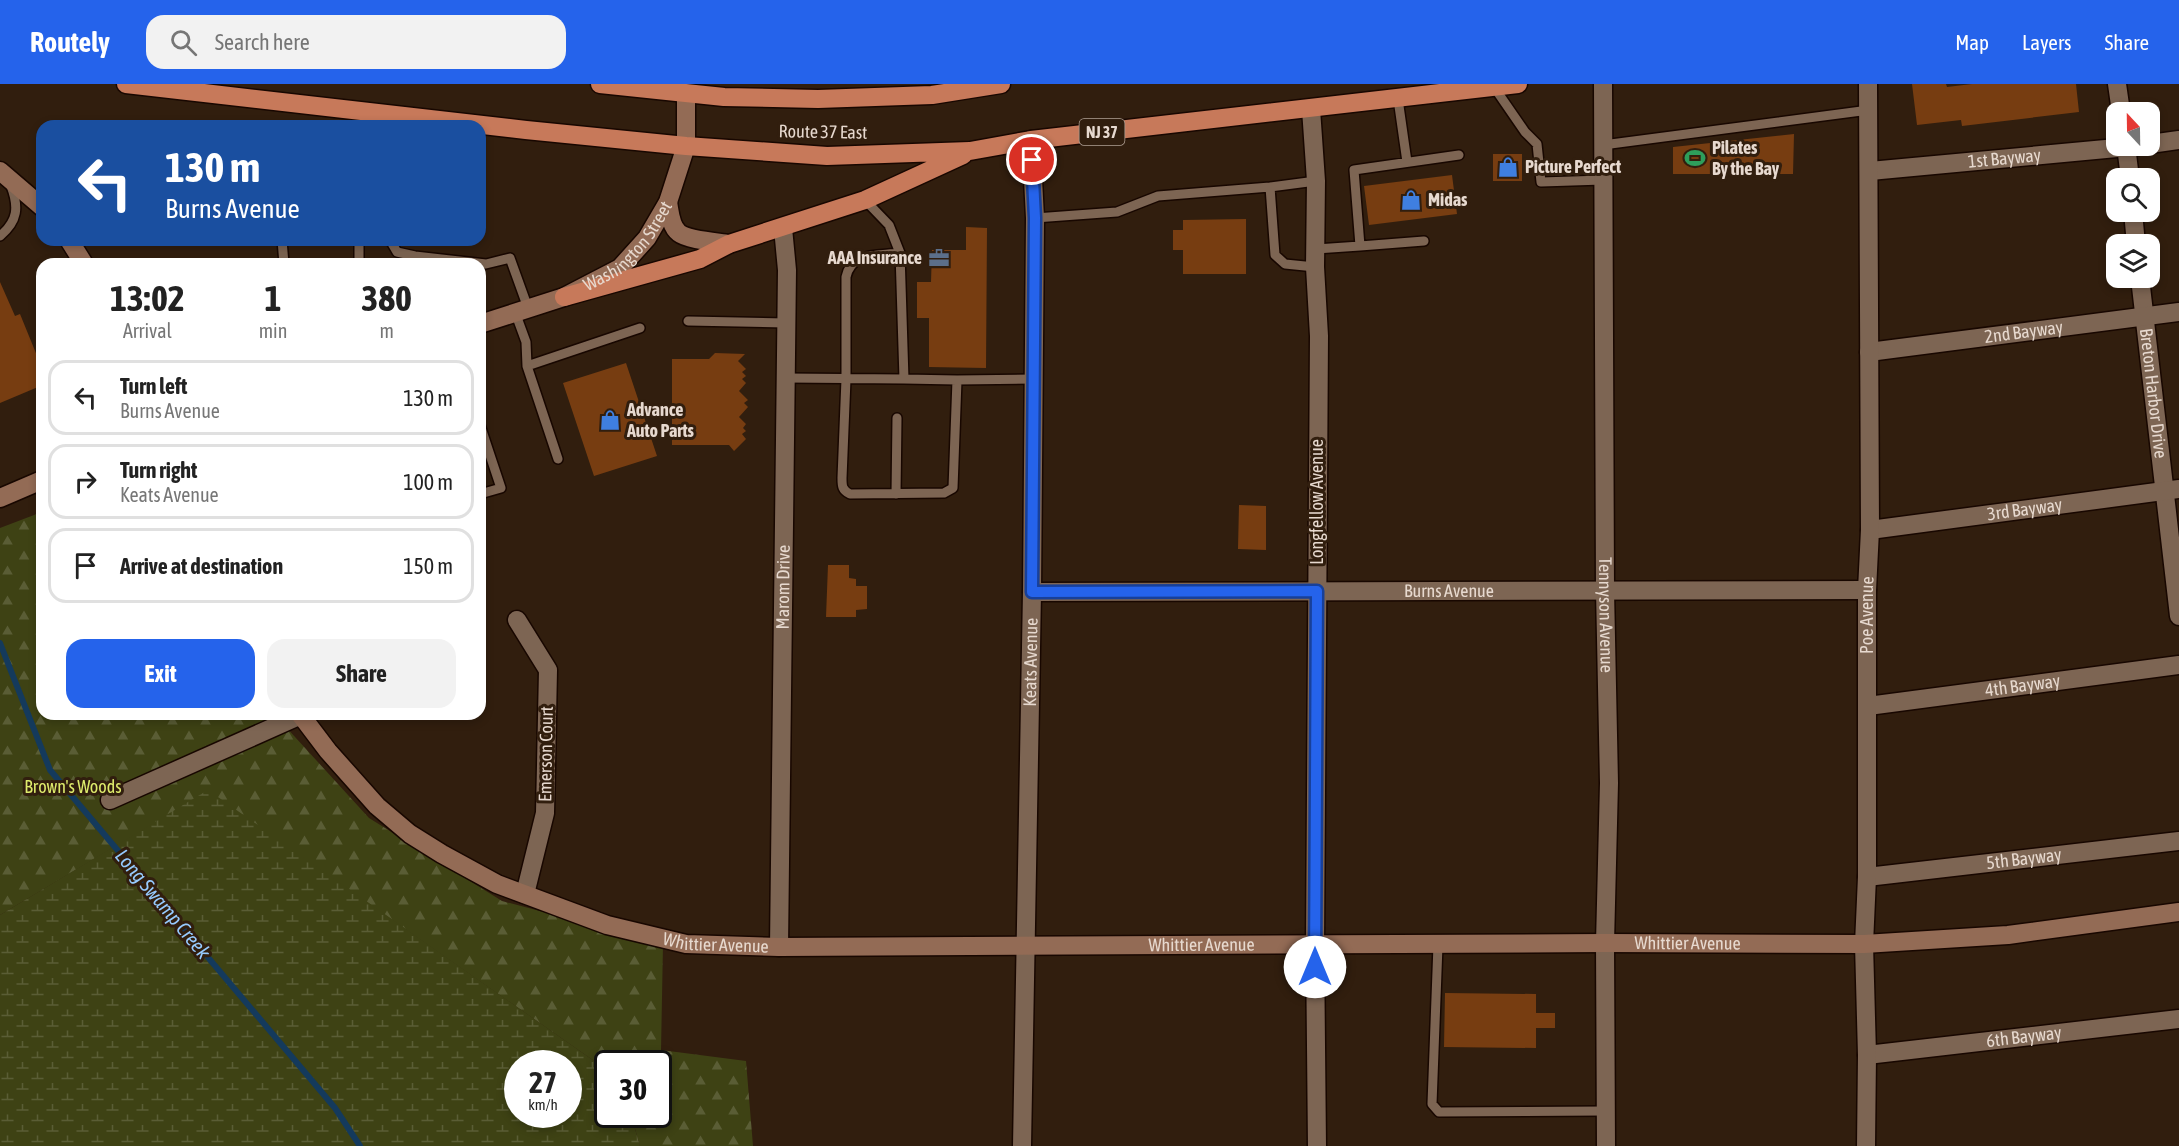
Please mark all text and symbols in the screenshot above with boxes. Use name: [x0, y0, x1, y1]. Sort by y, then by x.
search box: [146, 15, 566, 69]
text: Routely: [30, 26, 110, 58]
icon: search: [167, 26, 200, 59]
text: Search here: [215, 29, 310, 55]
text: Map: [1955, 30, 1989, 54]
text: Layers: [2022, 30, 2072, 54]
text: Share: [2105, 30, 2149, 54]
north arrow: [2106, 102, 2160, 156]
map controls: [2106, 102, 2160, 288]
road number: NJ 37: [1080, 119, 1124, 145]
street label: Route 37 East: [778, 120, 868, 143]
pin: [1006, 134, 1057, 185]
place label: Pilates By the Bay: [1712, 137, 1780, 179]
text: 130 m: [165, 143, 260, 191]
icon: arrive: [1015, 143, 1048, 176]
icon: left: [66, 144, 144, 222]
street label: 1st Bayway: [1967, 144, 2042, 172]
sports icon: Pilates By the Bay: [1683, 146, 1707, 170]
shop icon: Picture Perfect: [1496, 155, 1520, 179]
place label: Picture Perfect: [1525, 156, 1622, 177]
button: search: [2106, 168, 2160, 222]
shop icon: Midas: [1399, 188, 1423, 212]
place label: Midas: [1428, 189, 1468, 210]
text: Burns Avenue: [165, 193, 300, 224]
street label: Washington Street: [580, 197, 676, 295]
button: layers: [2106, 234, 2160, 288]
office icon: AAA Insurance: [927, 246, 951, 270]
place label: AAA Insurance: [827, 247, 922, 268]
text: 13:02: [110, 277, 185, 319]
text: 1: [265, 277, 281, 319]
text: 380: [361, 277, 412, 319]
street label: 2nd Bayway: [1983, 316, 2064, 347]
text: Arrival: [123, 319, 172, 342]
text: min: [259, 319, 287, 342]
text: m: [379, 319, 394, 342]
street label: Breton Harbor Drive: [2136, 327, 2172, 459]
text: Turn left: [120, 373, 187, 399]
icon: left: [69, 381, 102, 414]
text: 130 m: [403, 385, 453, 411]
text: Burns Avenue: [120, 399, 220, 422]
place label: Advance Auto Parts: [626, 399, 695, 441]
shop icon: Advance Auto Parts: [598, 408, 622, 432]
street label: Longfellow Avenue: [1306, 439, 1327, 565]
text: Turn right: [120, 457, 197, 483]
icon: right: [69, 465, 102, 498]
text: 100 m: [403, 469, 453, 495]
text: Keats Avenue: [120, 483, 219, 506]
street label: 3rd Bayway: [1986, 494, 2063, 524]
street label: Marom Drive: [772, 545, 794, 629]
icon: arrive: [69, 549, 102, 582]
text: Arrive at destination: [120, 553, 283, 579]
text: 150 m: [403, 553, 453, 579]
street label: Tennyson Avenue: [1595, 557, 1618, 673]
street label: Poe Avenue: [1856, 576, 1878, 654]
street label: Burns Avenue: [1404, 580, 1494, 601]
street label: Keats Avenue: [1019, 617, 1042, 707]
button: Exit: [66, 639, 255, 708]
button: Share: [267, 639, 456, 708]
street label: 4th Bayway: [1984, 670, 2061, 700]
street label: Emerson Court: [534, 706, 557, 802]
park label: Brown's Woods: [24, 776, 122, 797]
water label: Long Swamp Creek: [111, 844, 216, 963]
street label: 5th Bayway: [1985, 844, 2063, 873]
street label: Whittier Avenue: [661, 928, 769, 957]
street label: Whittier Avenue: [1634, 932, 1741, 954]
street label: Whittier Avenue: [1148, 934, 1255, 955]
position arrow: [1283, 935, 1347, 999]
street label: 6th Bayway: [1985, 1022, 2063, 1051]
speed limit sign: 30: [594, 1050, 672, 1128]
text: 27: [529, 1065, 557, 1099]
text: km/h: [528, 1096, 558, 1113]

